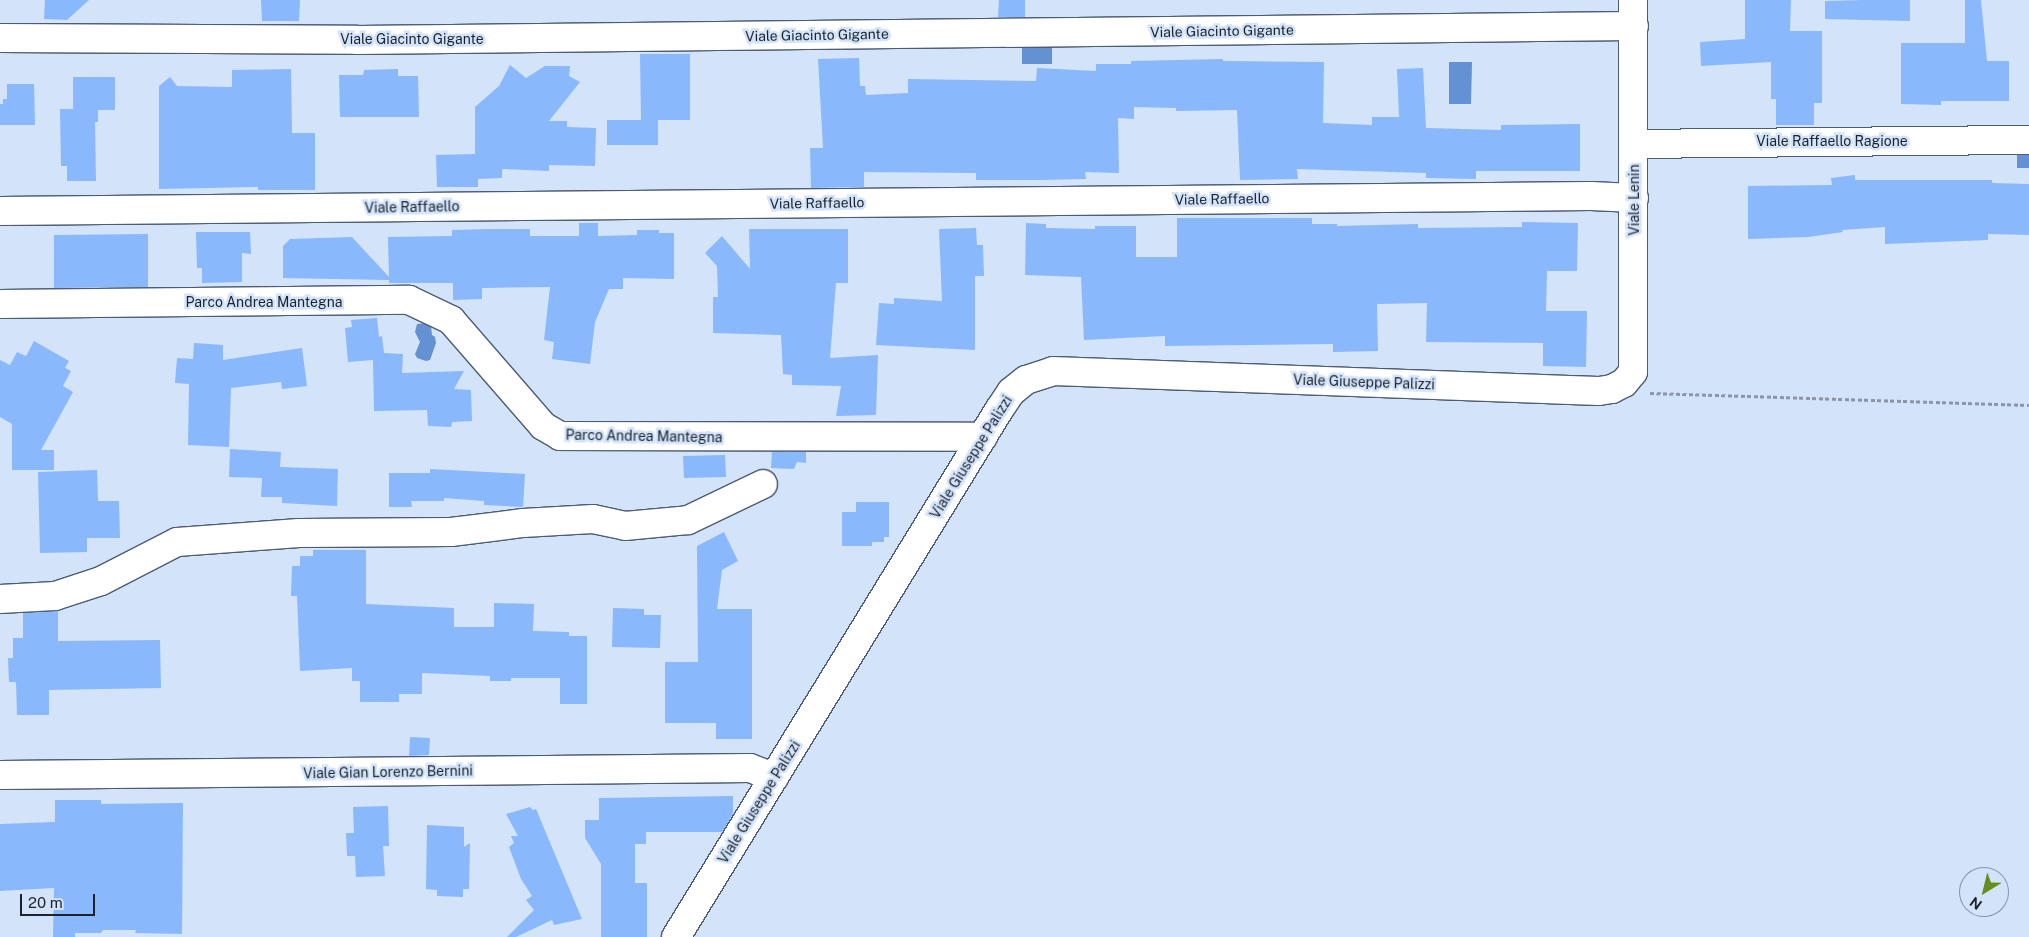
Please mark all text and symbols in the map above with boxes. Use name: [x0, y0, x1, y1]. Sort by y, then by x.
street label: Viale Giacinto Gigante: [1150, 21, 1294, 41]
street label: Viale Giacinto Gigante: [745, 25, 889, 45]
street label: Viale Giacinto Gigante: [340, 31, 484, 47]
street label: Viale Raffaello Ragione: [1756, 133, 1908, 149]
street label: Viale Lenin: [1626, 164, 1642, 236]
street label: Viale Raffaello: [1174, 190, 1270, 208]
street label: Viale Raffaello: [769, 194, 865, 212]
street label: Viale Raffaello: [364, 198, 460, 216]
street label: Parco Andrea Mantegna: [185, 294, 343, 310]
street label: Viale Giuseppe Palizzi: [1293, 371, 1435, 393]
street label: Viale Giuseppe Palizzi: [926, 392, 1016, 522]
street label: Parco Andrea Mantegna: [565, 426, 723, 446]
street label: Viale Giuseppe Palizzi: [714, 737, 804, 867]
street label: Viale Gian Lorenzo Bernini: [303, 762, 473, 782]
north arrow: [1959, 867, 2009, 917]
scale bar: [22, 884, 98, 916]
text: 20 m: [28, 894, 63, 911]
text: N: [1967, 894, 1985, 913]

